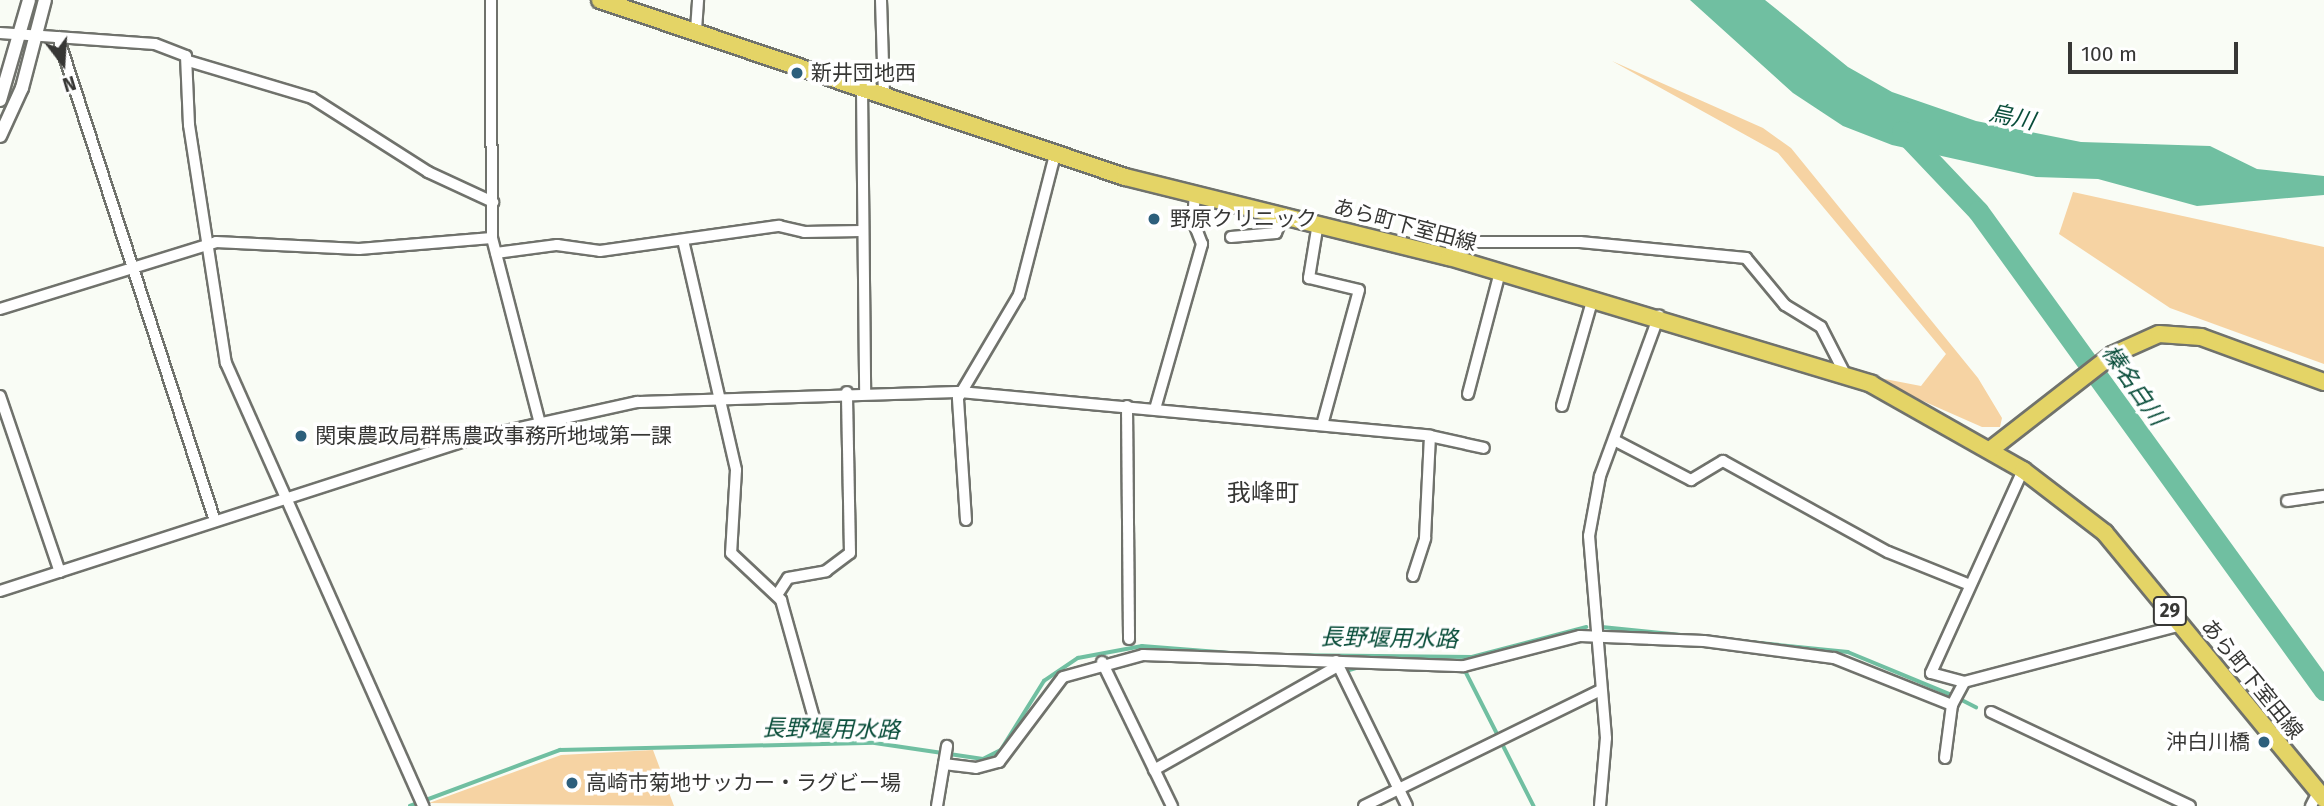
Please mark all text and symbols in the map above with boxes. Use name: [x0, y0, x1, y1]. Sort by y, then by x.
north arrow: [28, 28, 98, 98]
scale bar: [2072, 28, 2242, 72]
text: 100 m: [2081, 41, 2137, 67]
place label: 新井団地西: [811, 60, 916, 86]
marker: 新井団地西: [789, 65, 805, 81]
text: N: [60, 71, 79, 96]
water label: 烏川: [1987, 99, 2037, 135]
street label: あら町下室田線: [1331, 194, 1479, 256]
place label: 野原クリニック: [1170, 206, 1317, 232]
marker: 野原クリニック: [1144, 209, 1164, 229]
water label: 榛名白川: [2096, 339, 2172, 431]
place label: 関東農政局群馬農政事務所地域第一課: [315, 423, 672, 449]
marker: 関東農政局群馬農政事務所地域第一課: [293, 428, 309, 444]
district label: 我峰町: [1227, 480, 1299, 508]
road number: 29: [2152, 596, 2188, 626]
street label: あら町下室田線: [2196, 614, 2308, 744]
water label: 長野堰用水路: [1320, 623, 1458, 653]
water label: 長野堰用水路: [762, 714, 900, 744]
place label: 沖白川橋: [2166, 729, 2250, 755]
marker: 沖白川橋: [2256, 734, 2272, 750]
place label: 高崎市菊地サッカー・ラグビー場: [586, 770, 901, 796]
marker: 高崎市菊地サッカー・ラグビー場: [564, 775, 580, 791]

